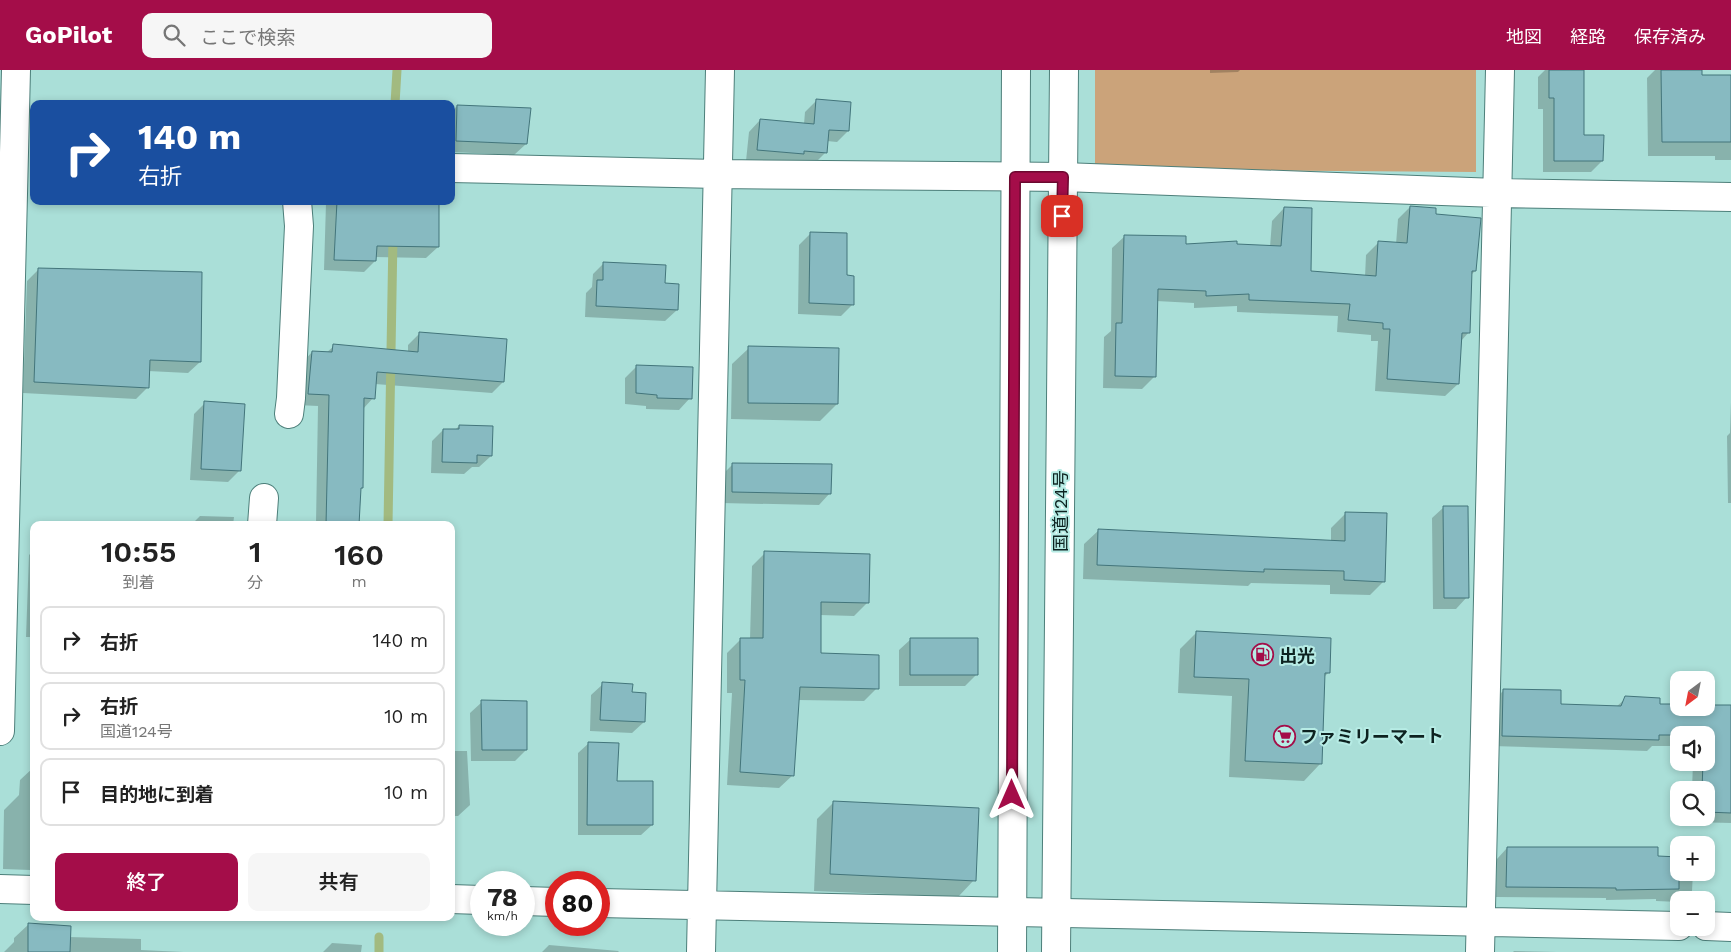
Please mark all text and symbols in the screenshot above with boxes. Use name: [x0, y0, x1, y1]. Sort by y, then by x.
search box: [142, 13, 492, 58]
text: GoPilot: [25, 21, 112, 49]
icon: search: [160, 21, 188, 49]
text: ここで検索: [200, 26, 295, 49]
text: 地図: [1506, 26, 1542, 47]
text: 経路: [1570, 26, 1606, 47]
text: 保存済み: [1634, 26, 1706, 47]
text: 140 m: [138, 116, 241, 158]
icon: right: [55, 120, 120, 185]
text: 右折: [138, 164, 182, 189]
pin: [1041, 195, 1083, 237]
icon: arrive: [1048, 202, 1076, 230]
street label: 国道124号: [1050, 470, 1071, 552]
text: 10:55: [101, 534, 176, 569]
text: 1: [249, 534, 261, 569]
text: 160: [334, 537, 384, 572]
text: m: [351, 572, 367, 591]
text: 到着: [123, 573, 155, 592]
text: 分: [247, 573, 263, 592]
icon: right: [57, 626, 85, 654]
text: 140 m: [373, 629, 428, 652]
text: 右折: [100, 631, 138, 654]
fuel station icon: 出光: [1251, 643, 1275, 667]
place label: 出光: [1279, 645, 1315, 666]
north arrow: [1670, 671, 1715, 716]
map controls: [1670, 671, 1715, 936]
text: 右折: [100, 695, 138, 718]
icon: right: [57, 702, 85, 730]
text: 10 m: [384, 705, 428, 728]
text: 国道124号: [100, 722, 173, 741]
supermarket icon: ファミリーマート: [1272, 724, 1296, 748]
place label: ファミリーマート: [1300, 726, 1444, 747]
button: sound: [1670, 726, 1715, 771]
position arrow: [985, 768, 1037, 820]
icon: arrive: [57, 778, 85, 806]
text: 10 m: [384, 781, 428, 804]
button: search: [1670, 781, 1715, 826]
text: 目的地に到着: [100, 783, 214, 806]
button: +: [1670, 836, 1715, 881]
button: 終了: [55, 853, 238, 911]
button: 共有: [248, 853, 430, 911]
speed limit sign: 80: [545, 871, 610, 936]
text: 78: [487, 883, 518, 912]
button: −: [1670, 891, 1715, 936]
text: km/h: [487, 909, 518, 923]

